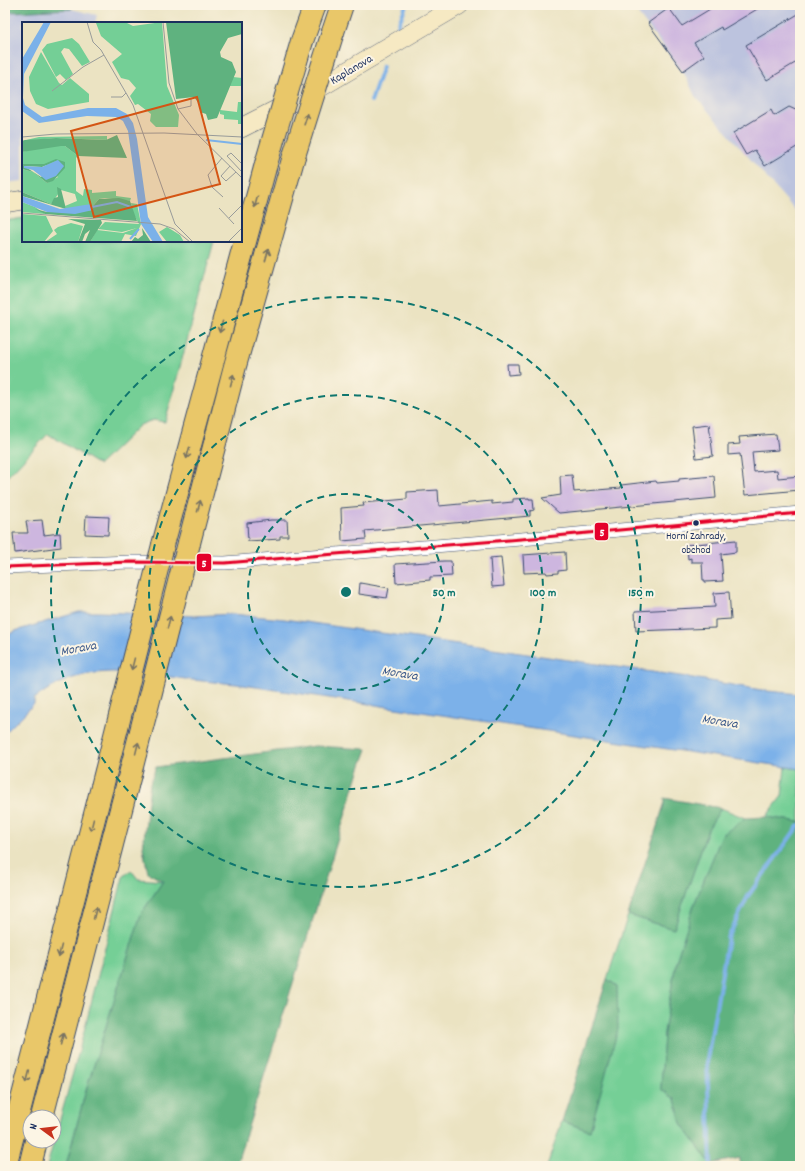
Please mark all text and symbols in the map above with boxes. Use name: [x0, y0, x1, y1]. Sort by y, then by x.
inset map: [22, 22, 242, 242]
street label: Kaplanova: [327, 51, 376, 90]
one-way arrow: [303, 112, 310, 125]
one-way arrow: [251, 195, 259, 208]
one-way arrow: [263, 248, 271, 261]
one-way arrow: [217, 320, 225, 333]
one-way arrow: [228, 374, 236, 387]
one-way arrow: [184, 446, 191, 459]
one-way arrow: [196, 499, 203, 512]
marker: Horní Zahrady, obchod: [691, 518, 701, 528]
line badge: 5: [594, 522, 609, 541]
text: 5: [599, 526, 605, 542]
place label: Horní Zahrady, obchod: [666, 529, 726, 559]
line badge: 5: [196, 553, 212, 572]
text: 5: [201, 557, 207, 573]
centre of rings: [339, 585, 353, 599]
text: 50 m: [432, 585, 456, 602]
text: 100 m: [530, 585, 556, 602]
text: 150 m: [628, 585, 654, 602]
one-way arrow: [166, 616, 173, 629]
water label: Morava: [59, 637, 99, 662]
one-way arrow: [129, 657, 136, 670]
water label: Morava: [380, 662, 420, 687]
water label: Morava: [700, 710, 740, 735]
one-way arrow: [134, 742, 141, 755]
one-way arrow: [88, 818, 95, 831]
one-way arrow: [91, 906, 99, 919]
one-way arrow: [56, 944, 63, 957]
one-way arrow: [59, 1032, 67, 1045]
one-way arrow: [23, 1070, 31, 1083]
north arrow: [22, 1109, 62, 1149]
text: N: [26, 1122, 43, 1132]

